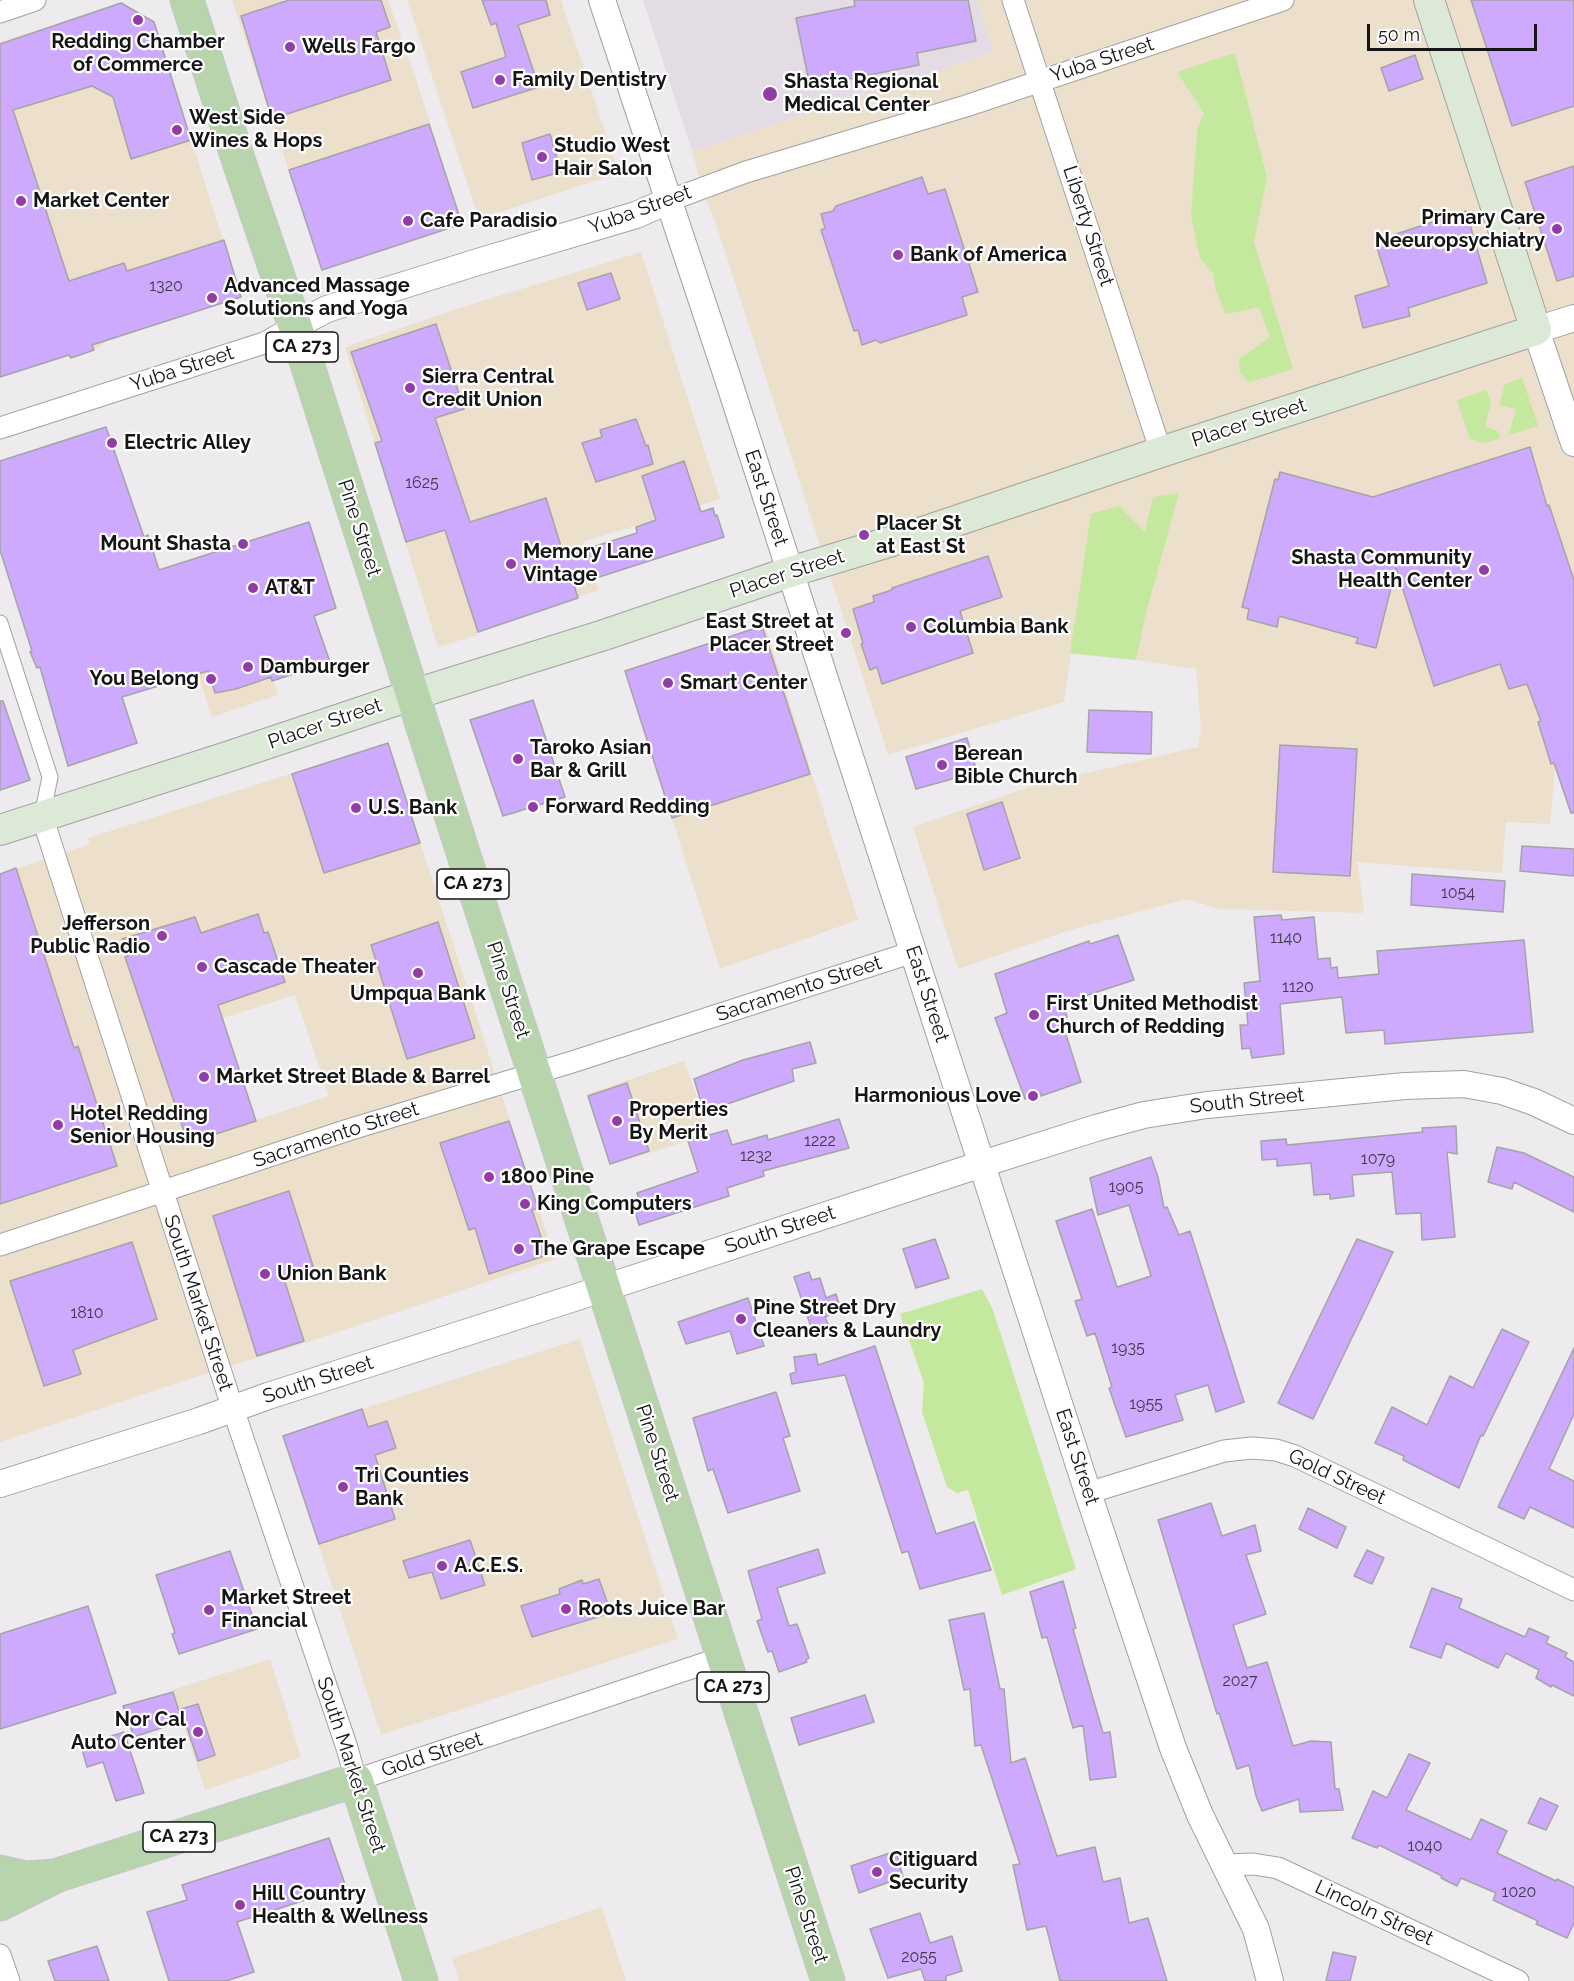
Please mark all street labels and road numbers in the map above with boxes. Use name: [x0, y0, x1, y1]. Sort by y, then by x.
street label: Yuba Street: [1047, 32, 1157, 88]
street label: Liberty Street: [1057, 163, 1119, 289]
street label: Yuba Street: [585, 180, 695, 240]
road number: CA 273: [266, 332, 338, 362]
street label: Yuba Street: [127, 341, 237, 397]
street label: Placer Street: [1189, 393, 1309, 453]
street label: East Street: [739, 447, 793, 549]
street label: Pine Street: [332, 476, 386, 580]
street label: Placer Street: [727, 544, 847, 604]
street label: Placer Street: [265, 693, 385, 755]
road number: CA 273: [437, 869, 509, 899]
street label: Pine Street: [481, 938, 535, 1042]
street label: East Street: [900, 943, 954, 1045]
street label: Sacramento Street: [713, 951, 885, 1027]
street label: South Street: [1189, 1083, 1305, 1119]
street label: Sacramento Street: [250, 1097, 422, 1173]
street label: South Street: [722, 1201, 838, 1259]
street label: South Market Street: [158, 1212, 238, 1394]
street label: South Street: [260, 1351, 376, 1409]
street label: Pine Street: [630, 1401, 684, 1505]
street label: East Street: [1050, 1406, 1104, 1508]
street label: Gold Street: [1285, 1444, 1389, 1510]
road number: CA 273: [697, 1672, 769, 1702]
street label: South Market Street: [311, 1674, 391, 1856]
street label: Gold Street: [379, 1727, 485, 1783]
road number: CA 273: [143, 1822, 215, 1852]
street label: Pine Street: [779, 1863, 833, 1967]
street label: Lincoln Street: [1311, 1875, 1437, 1951]

